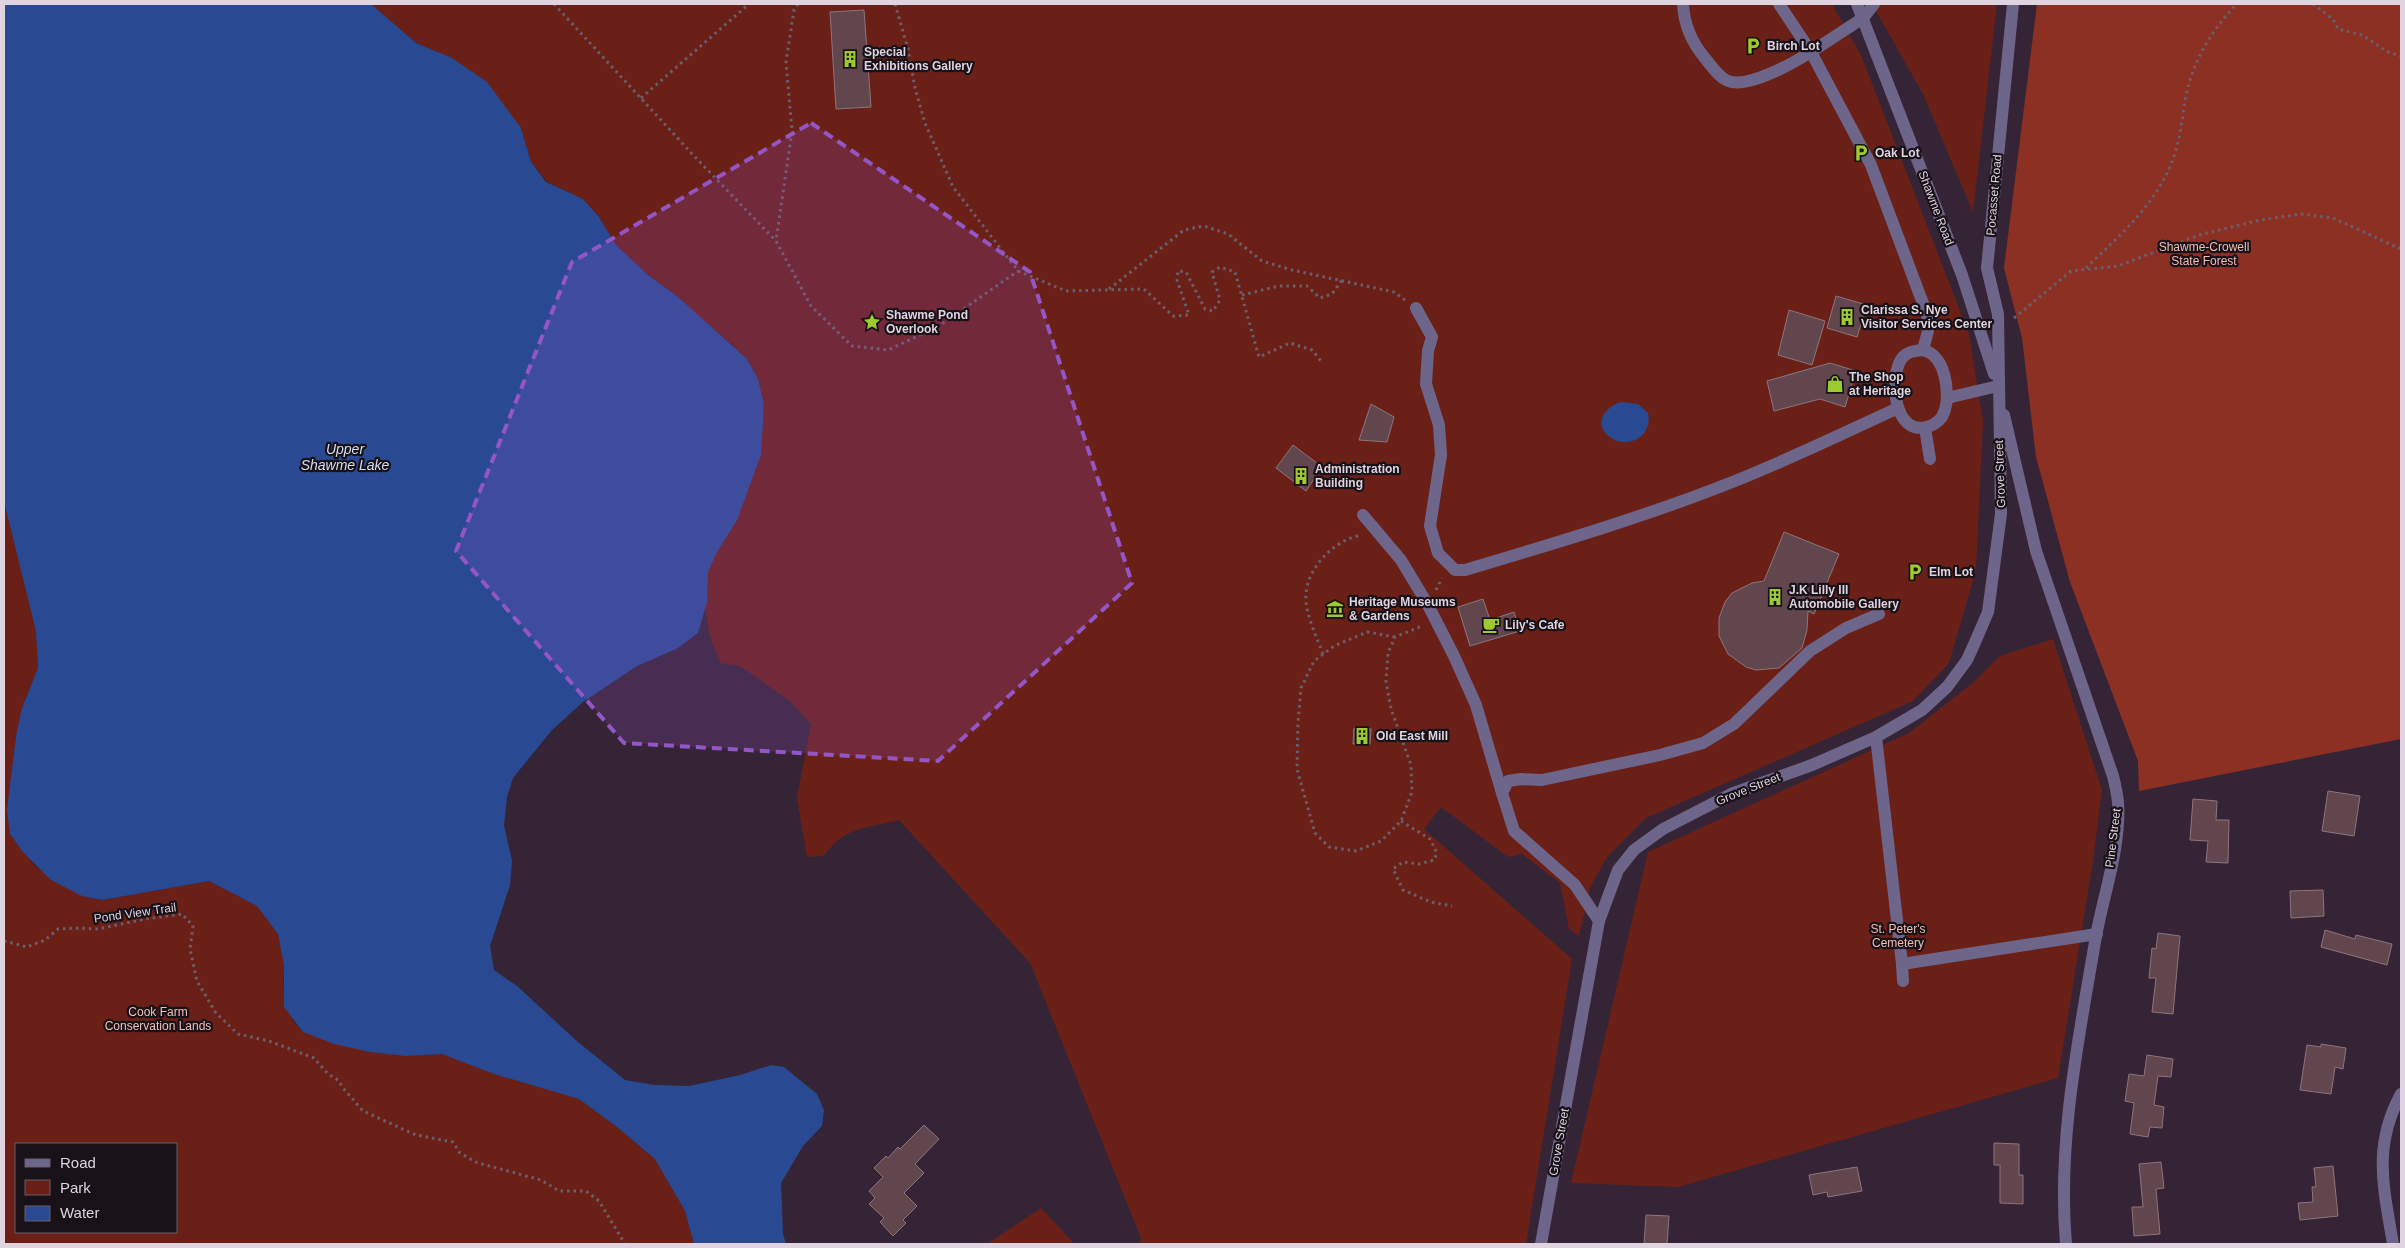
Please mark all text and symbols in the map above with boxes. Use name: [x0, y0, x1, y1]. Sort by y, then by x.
parking icon: Birch Lot: [1743, 36, 1763, 56]
place label: Birch Lot: [1767, 39, 1820, 53]
place label: Special Exhibitions Gallery: [864, 45, 973, 73]
building icon: Special Exhibitions Gallery: [840, 49, 860, 69]
parking icon: Oak Lot: [1851, 143, 1871, 163]
place label: Oak Lot: [1875, 146, 1920, 160]
street label: Pocasset Road: [1983, 154, 2005, 236]
street label: Shawme Road: [1915, 169, 1957, 247]
park label: Shawme-Crowell State Forest: [2159, 240, 2249, 268]
place label: Clarissa S. Nye Visitor Services Center: [1861, 303, 1993, 331]
building icon: Clarissa S. Nye Visitor Services Center: [1837, 307, 1857, 327]
place label: Shawme Pond Overlook: [886, 308, 968, 336]
place icon: Shawme Pond Overlook: [862, 312, 882, 332]
place label: The Shop at Heritage: [1849, 370, 1911, 398]
shop icon: The Shop at Heritage: [1825, 374, 1845, 394]
street label: Grove Street: [1992, 439, 2008, 508]
water label: Upper Shawme Lake: [301, 441, 390, 473]
place label: Administration Building: [1315, 462, 1400, 490]
building icon: Administration Building: [1291, 466, 1311, 486]
parking icon: Elm Lot: [1905, 562, 1925, 582]
place label: Elm Lot: [1929, 565, 1973, 579]
place label: J.K Lilly III Automobile Gallery: [1789, 583, 1899, 611]
building icon: J.K Lilly III Automobile Gallery: [1765, 587, 1785, 607]
place label: Heritage Museums & Gardens: [1349, 595, 1456, 623]
museum icon: Heritage Museums & Gardens: [1325, 599, 1345, 619]
cafe icon: Lily's Cafe: [1481, 615, 1501, 635]
place label: Lily's Cafe: [1505, 618, 1565, 632]
building icon: Old East Mill: [1352, 726, 1372, 746]
place label: Old East Mill: [1376, 729, 1448, 743]
street label: Grove Street: [1714, 770, 1783, 808]
street label: Pine Street: [2102, 807, 2124, 868]
street label: Pond View Trail: [93, 900, 177, 926]
park label: St. Peter's Cemetery: [1871, 922, 1925, 950]
park label: Cook Farm Conservation Lands: [105, 1005, 211, 1033]
street label: Grove Street: [1546, 1107, 1572, 1177]
legend: [15, 1143, 178, 1233]
text: Road: [60, 1154, 96, 1171]
text: Park: [60, 1179, 91, 1196]
text: Water: [60, 1204, 99, 1221]

